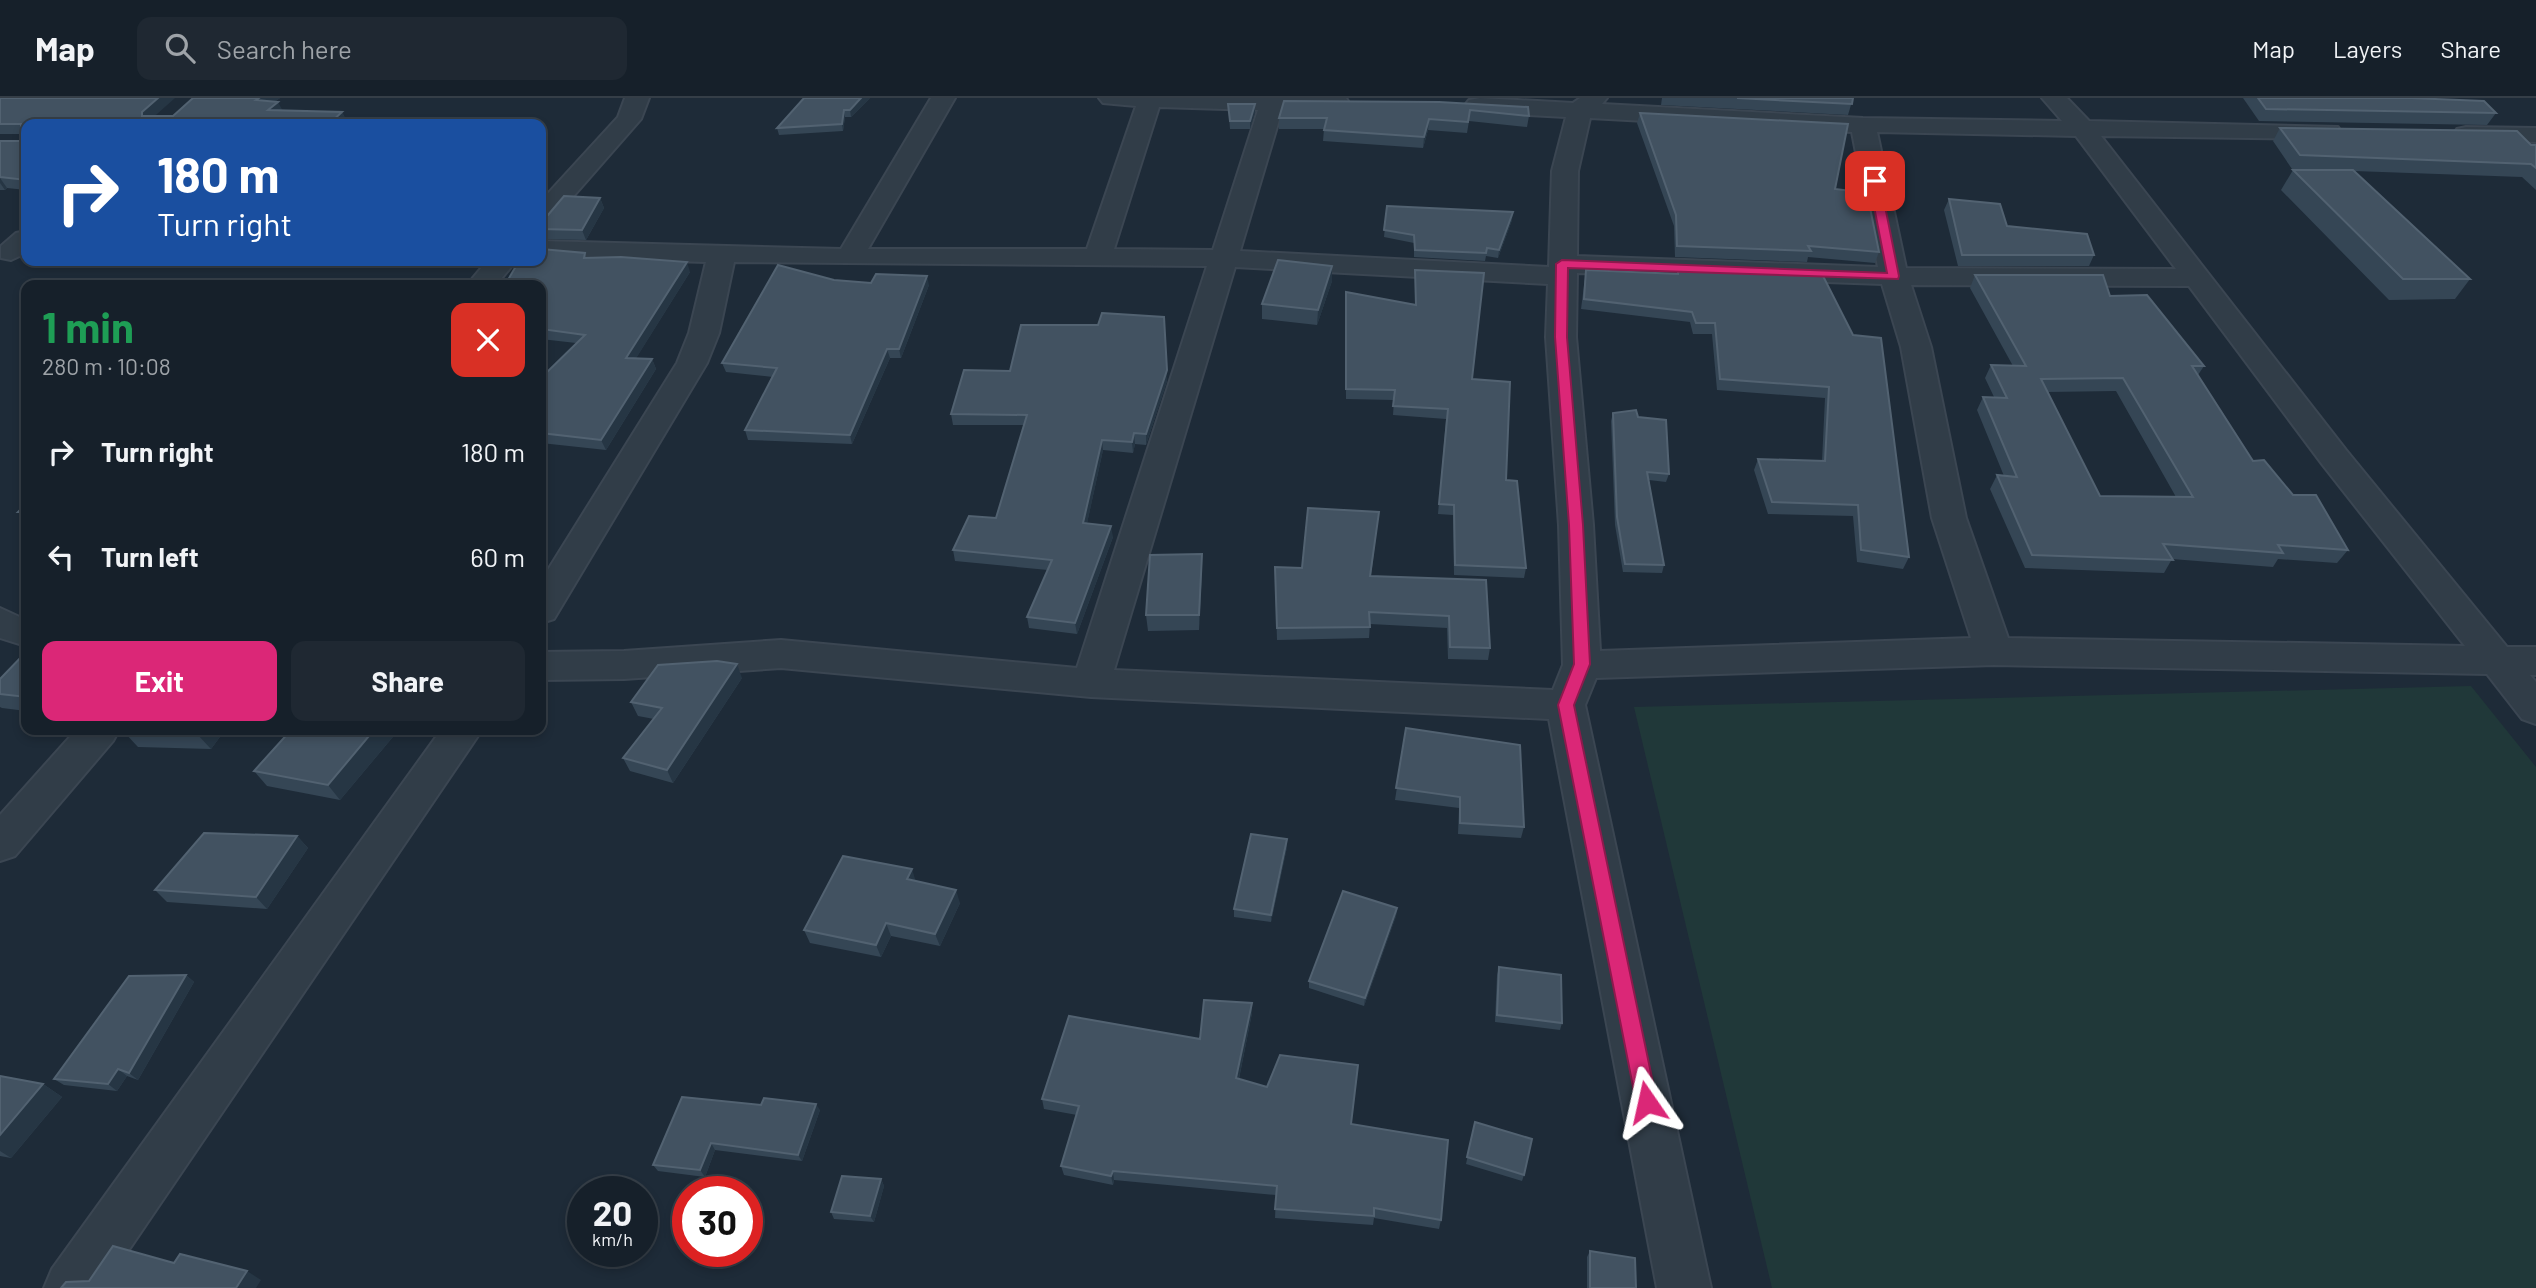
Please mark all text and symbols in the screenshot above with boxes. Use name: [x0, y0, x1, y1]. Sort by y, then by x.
search box: [137, 17, 627, 80]
text: Map: [35, 28, 95, 68]
icon: search: [161, 29, 199, 67]
text: Search here: [217, 33, 352, 64]
text: Map: [2252, 34, 2295, 63]
text: Layers: [2333, 34, 2402, 63]
text: Share: [2440, 34, 2501, 63]
text: 180 m: [157, 144, 280, 203]
icon: right: [42, 147, 133, 238]
pin: [1845, 151, 1905, 211]
icon: arrive: [1856, 162, 1894, 200]
text: Turn right: [157, 204, 292, 242]
text: 1 min: [42, 301, 134, 351]
button: close: [451, 303, 525, 377]
text: 280 m · 10:08: [42, 352, 171, 380]
icon: right: [42, 433, 80, 471]
text: Turn right: [101, 436, 214, 467]
text: 180 m: [461, 436, 525, 467]
icon: left: [42, 538, 80, 576]
text: Turn left: [101, 541, 199, 572]
text: 60 m: [470, 541, 525, 572]
button: Exit: [42, 641, 277, 721]
button: Share: [291, 641, 525, 721]
position arrow: [1610, 1065, 1684, 1139]
speed limit sign: 30: [672, 1176, 763, 1267]
text: 20: [593, 1191, 632, 1233]
text: km/h: [592, 1228, 633, 1250]

